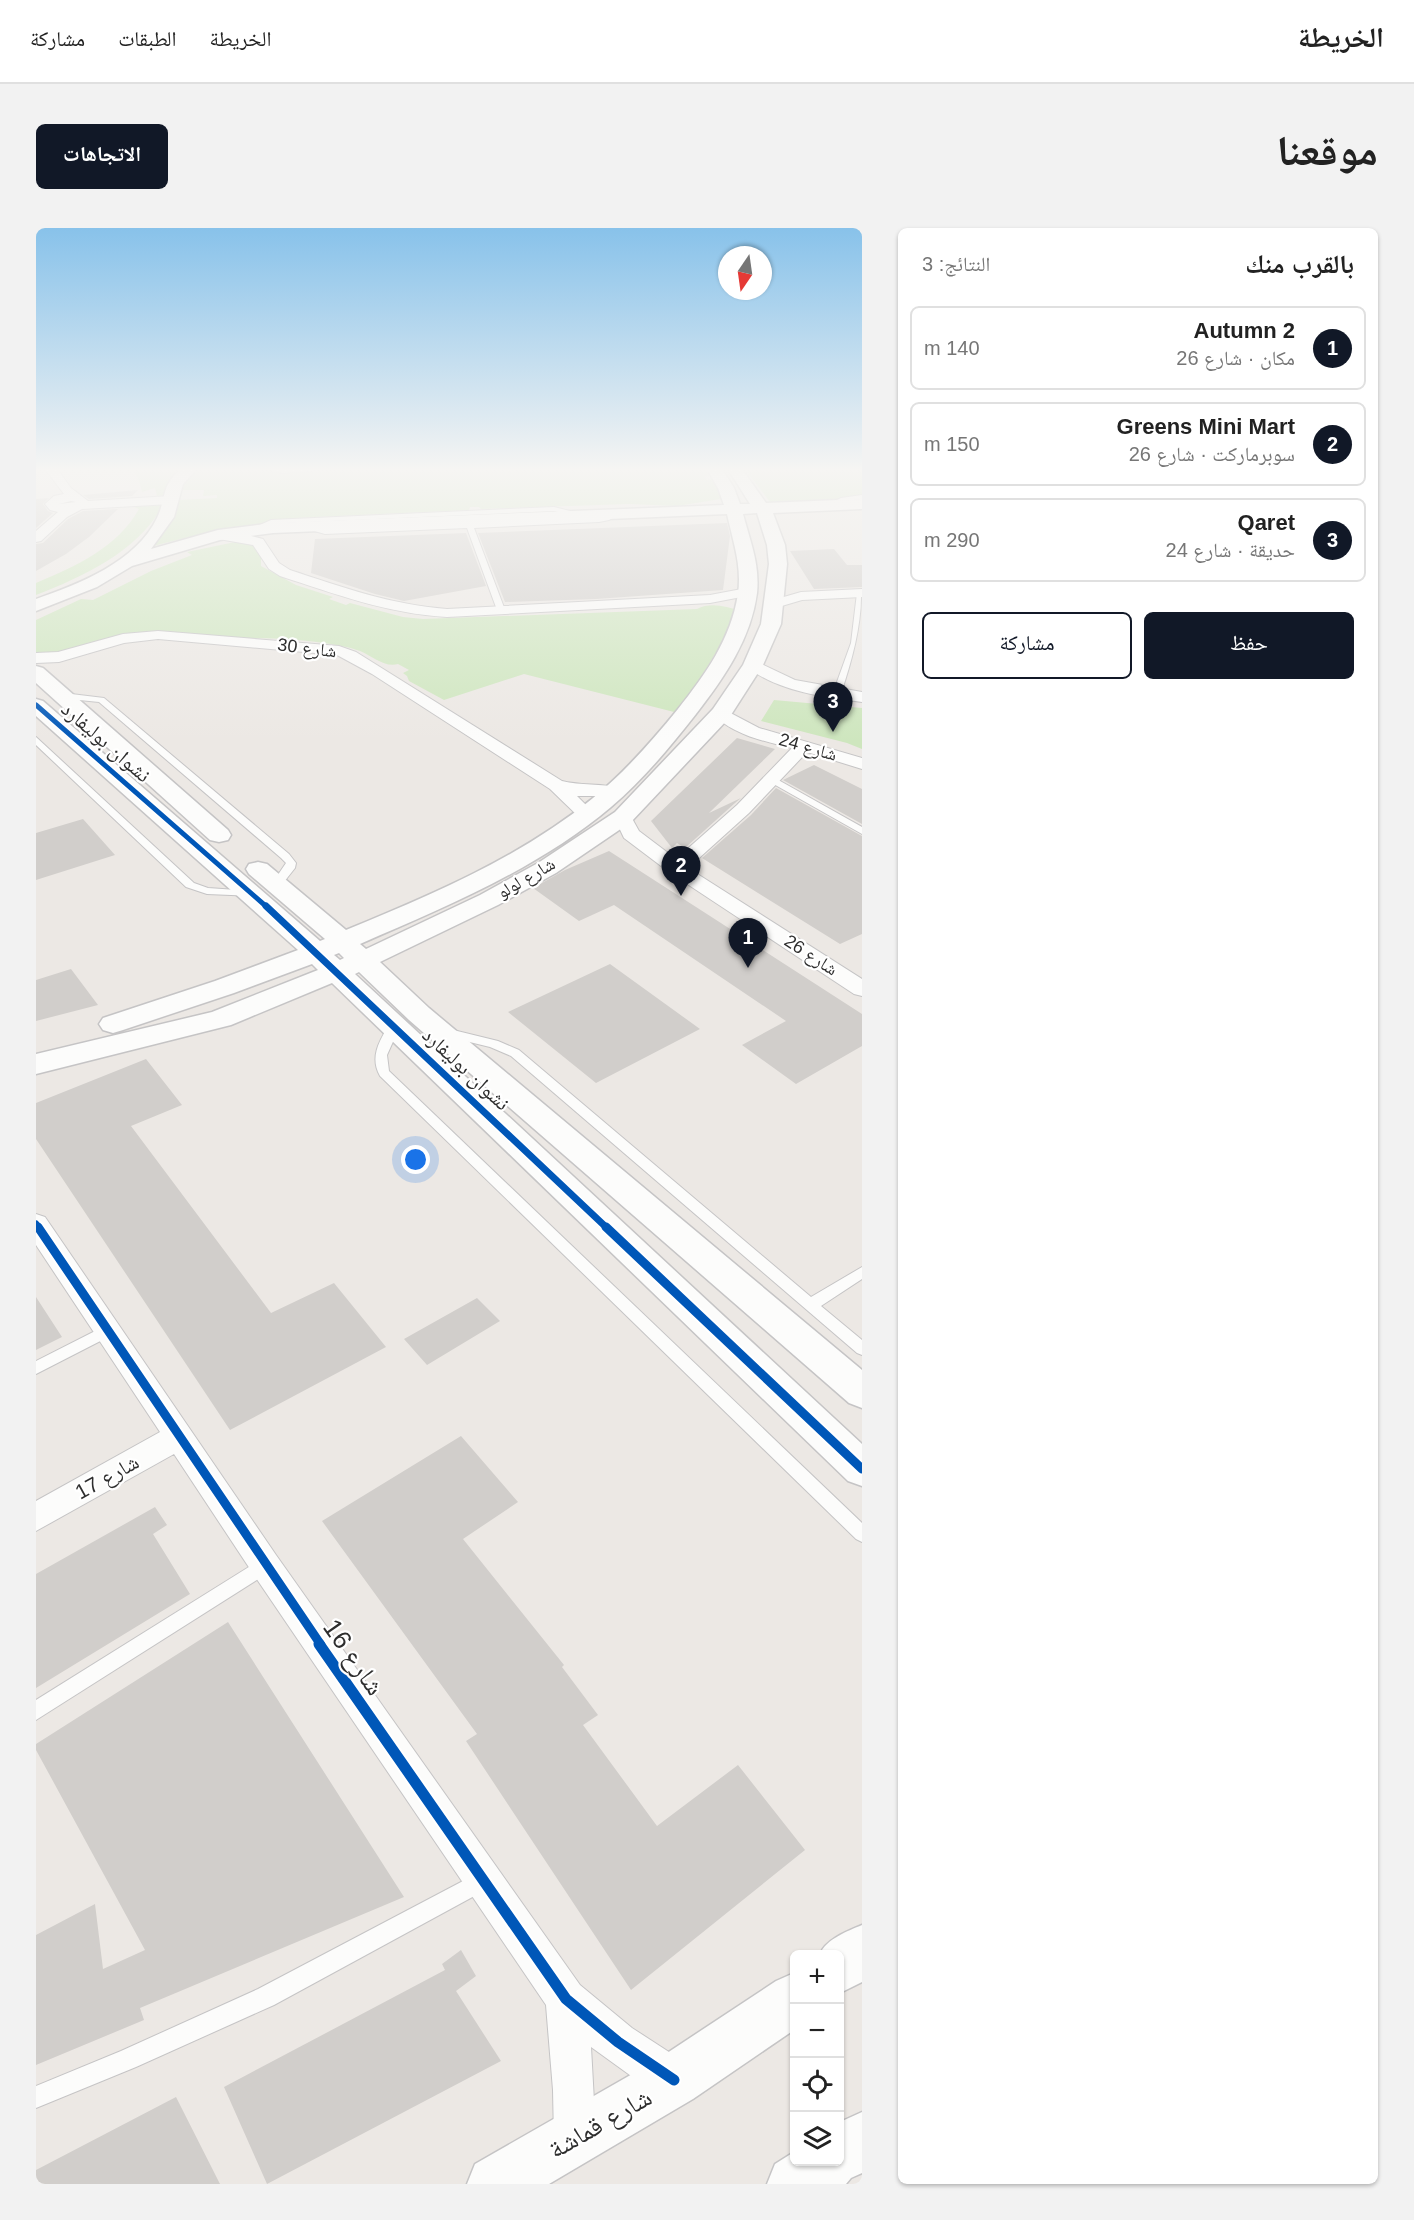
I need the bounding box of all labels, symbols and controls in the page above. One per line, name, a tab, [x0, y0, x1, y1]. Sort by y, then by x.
text: الخريطة	[1298, 22, 1384, 53]
text: مشاركة	[30, 27, 85, 50]
text: الطبقات	[118, 27, 177, 50]
text: الخريطة	[210, 27, 271, 50]
button: الاتجاهات	[36, 124, 168, 189]
text: موقعنا	[1277, 127, 1378, 174]
north arrow	[718, 246, 772, 300]
text: بالقرب منك	[1245, 249, 1354, 279]
text: النتائج: 3	[922, 253, 990, 275]
text: Autumn 2	[1194, 318, 1295, 343]
text: 140 m	[924, 337, 980, 359]
text: 1	[1327, 337, 1338, 359]
text: مكان · شارع 26	[1176, 347, 1295, 369]
text: Greens Mini Mart	[1117, 414, 1295, 439]
text: 150 m	[924, 433, 980, 455]
text: 2	[1327, 433, 1338, 455]
text: سوبرماركت · شارع 26	[1129, 443, 1295, 465]
text: Qaret	[1238, 510, 1295, 535]
text: 290 m	[924, 529, 980, 551]
text: 3	[1327, 529, 1338, 551]
text: حديقة · شارع 24	[1166, 539, 1295, 561]
button: مشاركة	[922, 612, 1132, 679]
button: حفظ	[1144, 612, 1354, 679]
street label: شارع 30	[276, 634, 338, 663]
pin: 3	[814, 682, 852, 732]
street label: نشوان بوليفارد	[56, 697, 156, 787]
street label: شارع 24	[776, 729, 839, 766]
pin: 2	[662, 846, 700, 896]
street label: شارع لولو	[493, 853, 559, 903]
pin: 1	[728, 918, 768, 968]
street label: شارع 26	[780, 930, 841, 980]
street label: نشوان بوليفارد	[417, 1023, 515, 1115]
your location	[401, 1145, 430, 1174]
street label: شارع 17	[71, 1450, 144, 1505]
street label: شارع 16	[316, 1613, 391, 1701]
map controls	[790, 1950, 844, 2166]
button: +	[790, 1950, 844, 2004]
button: −	[790, 2004, 844, 2058]
button: locate	[790, 2058, 844, 2112]
street label: شارع قماشة	[543, 2082, 657, 2165]
button: layers	[790, 2112, 844, 2166]

